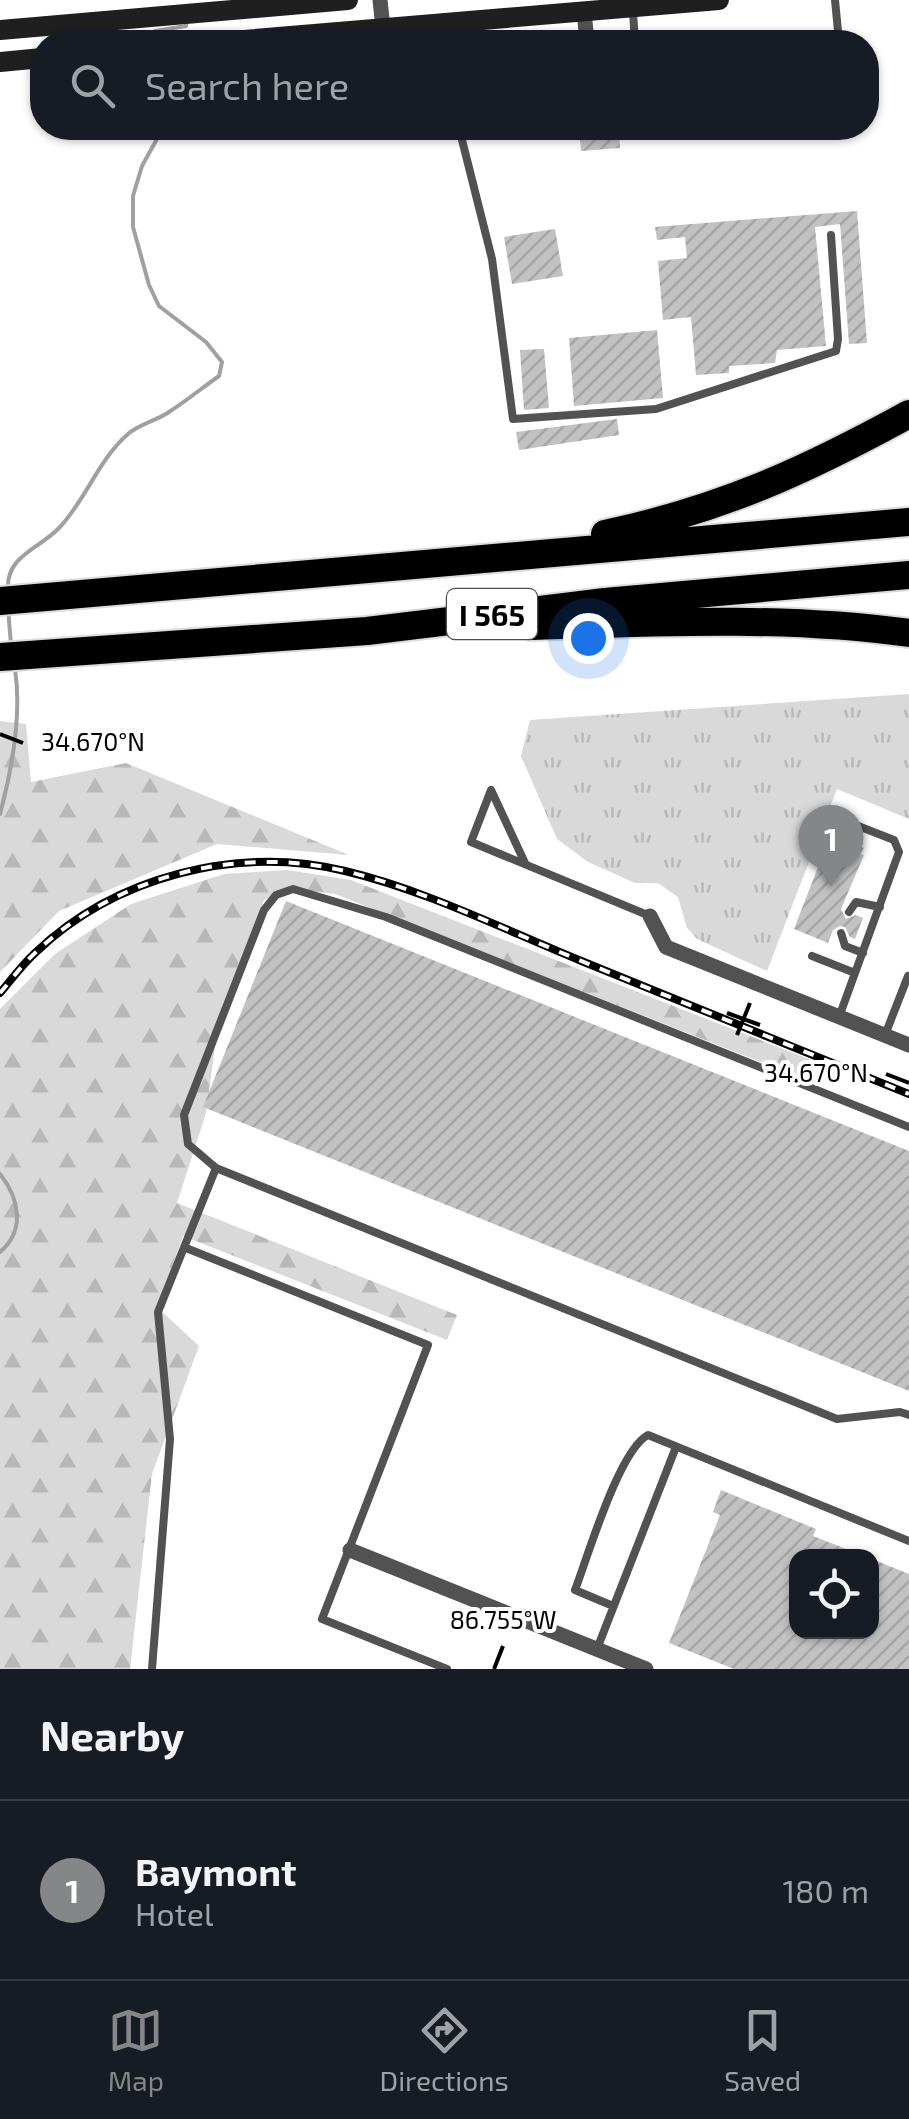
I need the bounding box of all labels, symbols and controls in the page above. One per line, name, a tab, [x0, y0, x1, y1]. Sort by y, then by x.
search box	[30, 30, 879, 140]
icon: search	[65, 58, 120, 113]
text: Search here	[145, 62, 349, 108]
road number: I 565	[447, 589, 537, 639]
your location	[563, 613, 614, 664]
text: 34.670°N	[41, 726, 145, 756]
pin: 1	[798, 804, 864, 887]
text: 34.670°N	[764, 1057, 868, 1087]
map controls	[789, 1549, 879, 1639]
button: locate	[789, 1549, 879, 1639]
text: 86.755°W	[450, 1604, 556, 1634]
text: Nearby	[40, 1709, 184, 1759]
text: Baymont	[135, 1848, 297, 1894]
text: 1	[66, 1871, 79, 1909]
text: 180 m	[782, 1871, 869, 1909]
text: Hotel	[135, 1894, 213, 1932]
tab: Map	[108, 2003, 164, 2097]
tab: Directions	[380, 2003, 509, 2097]
tab: Saved	[724, 2003, 801, 2097]

